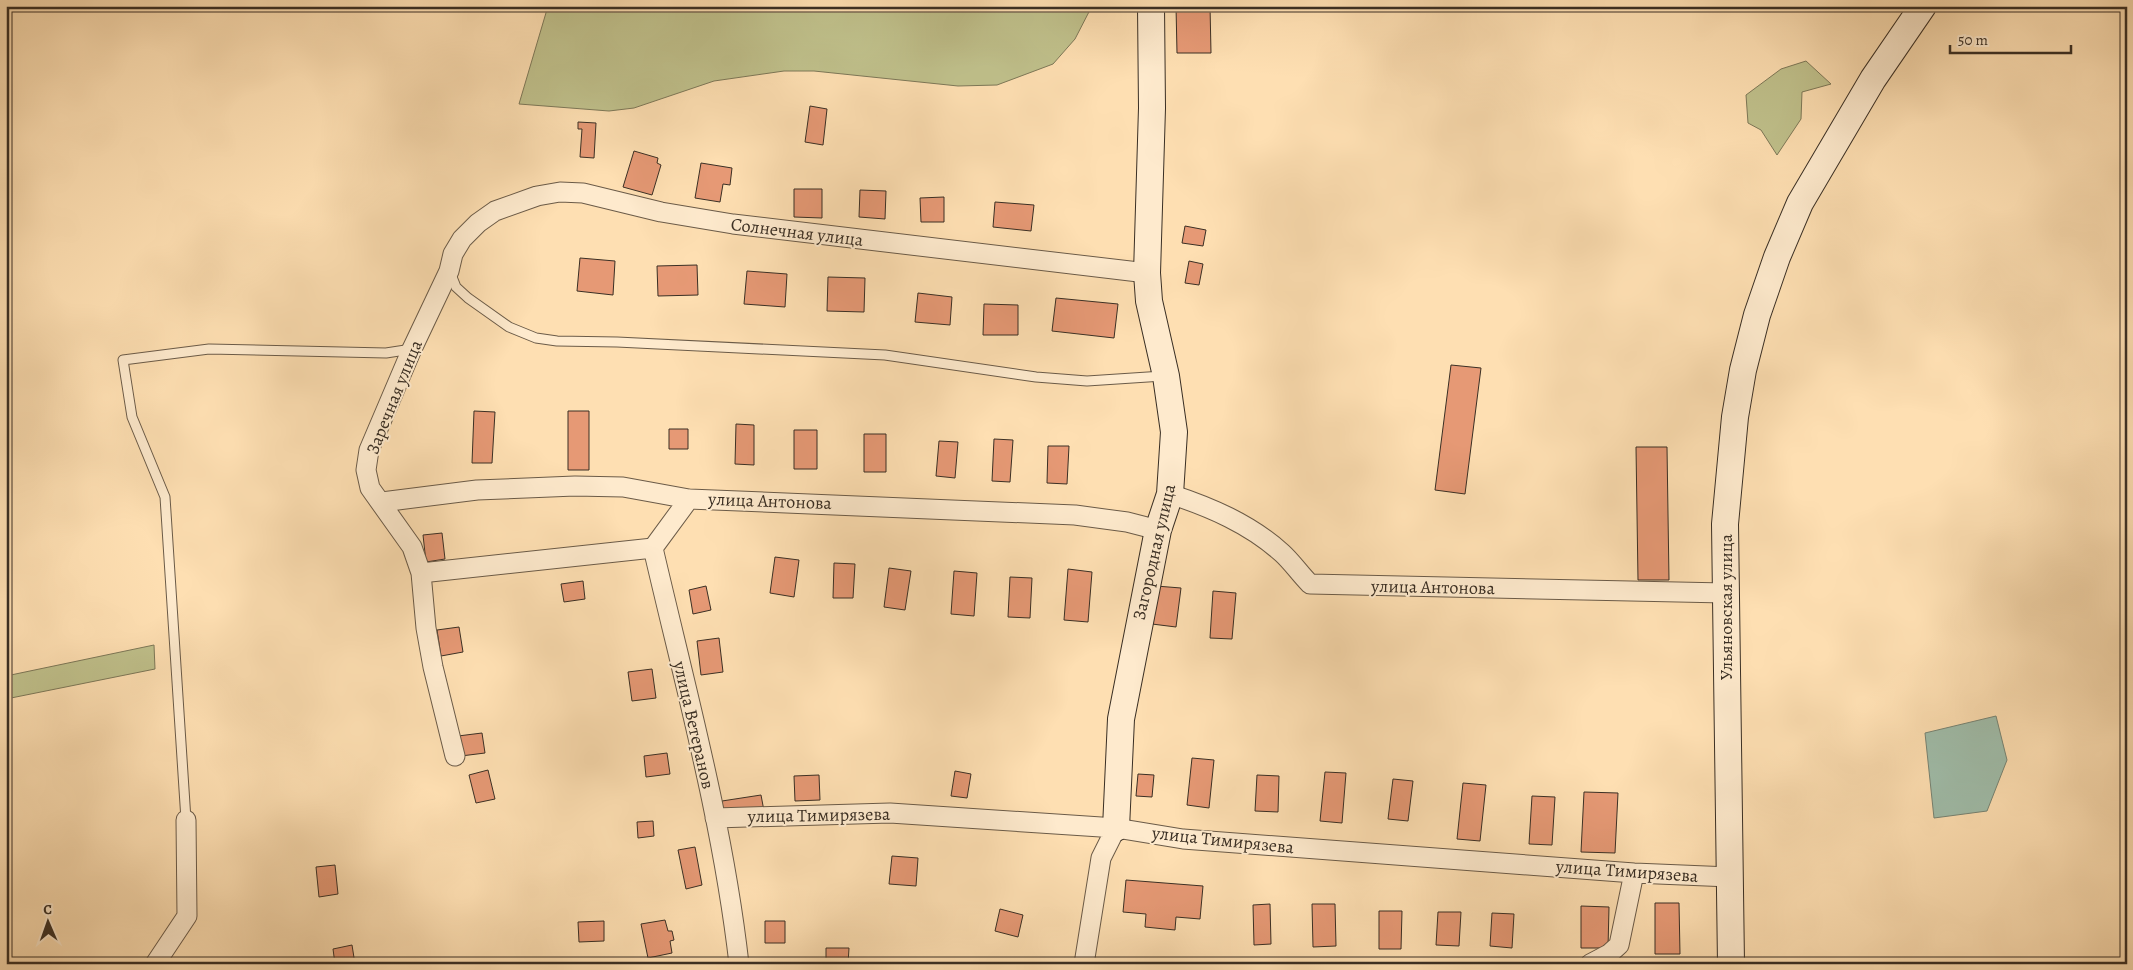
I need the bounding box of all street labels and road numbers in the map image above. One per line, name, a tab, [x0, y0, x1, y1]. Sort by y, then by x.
street label: Солнечная улица	[729, 212, 865, 252]
street label: Заречная улица	[360, 336, 428, 458]
street label: Загородная улица	[1127, 481, 1181, 622]
street label: улица Антонова	[707, 487, 833, 515]
street label: Ульяновская улица	[1714, 533, 1738, 680]
street label: улица Антонова	[1370, 574, 1496, 600]
street label: улица Ветеранов	[667, 658, 720, 791]
street label: улица Тимирязева	[747, 802, 891, 828]
street label: улица Тимирязева	[1150, 821, 1296, 859]
street label: улица Тимирязева	[1554, 854, 1700, 888]

